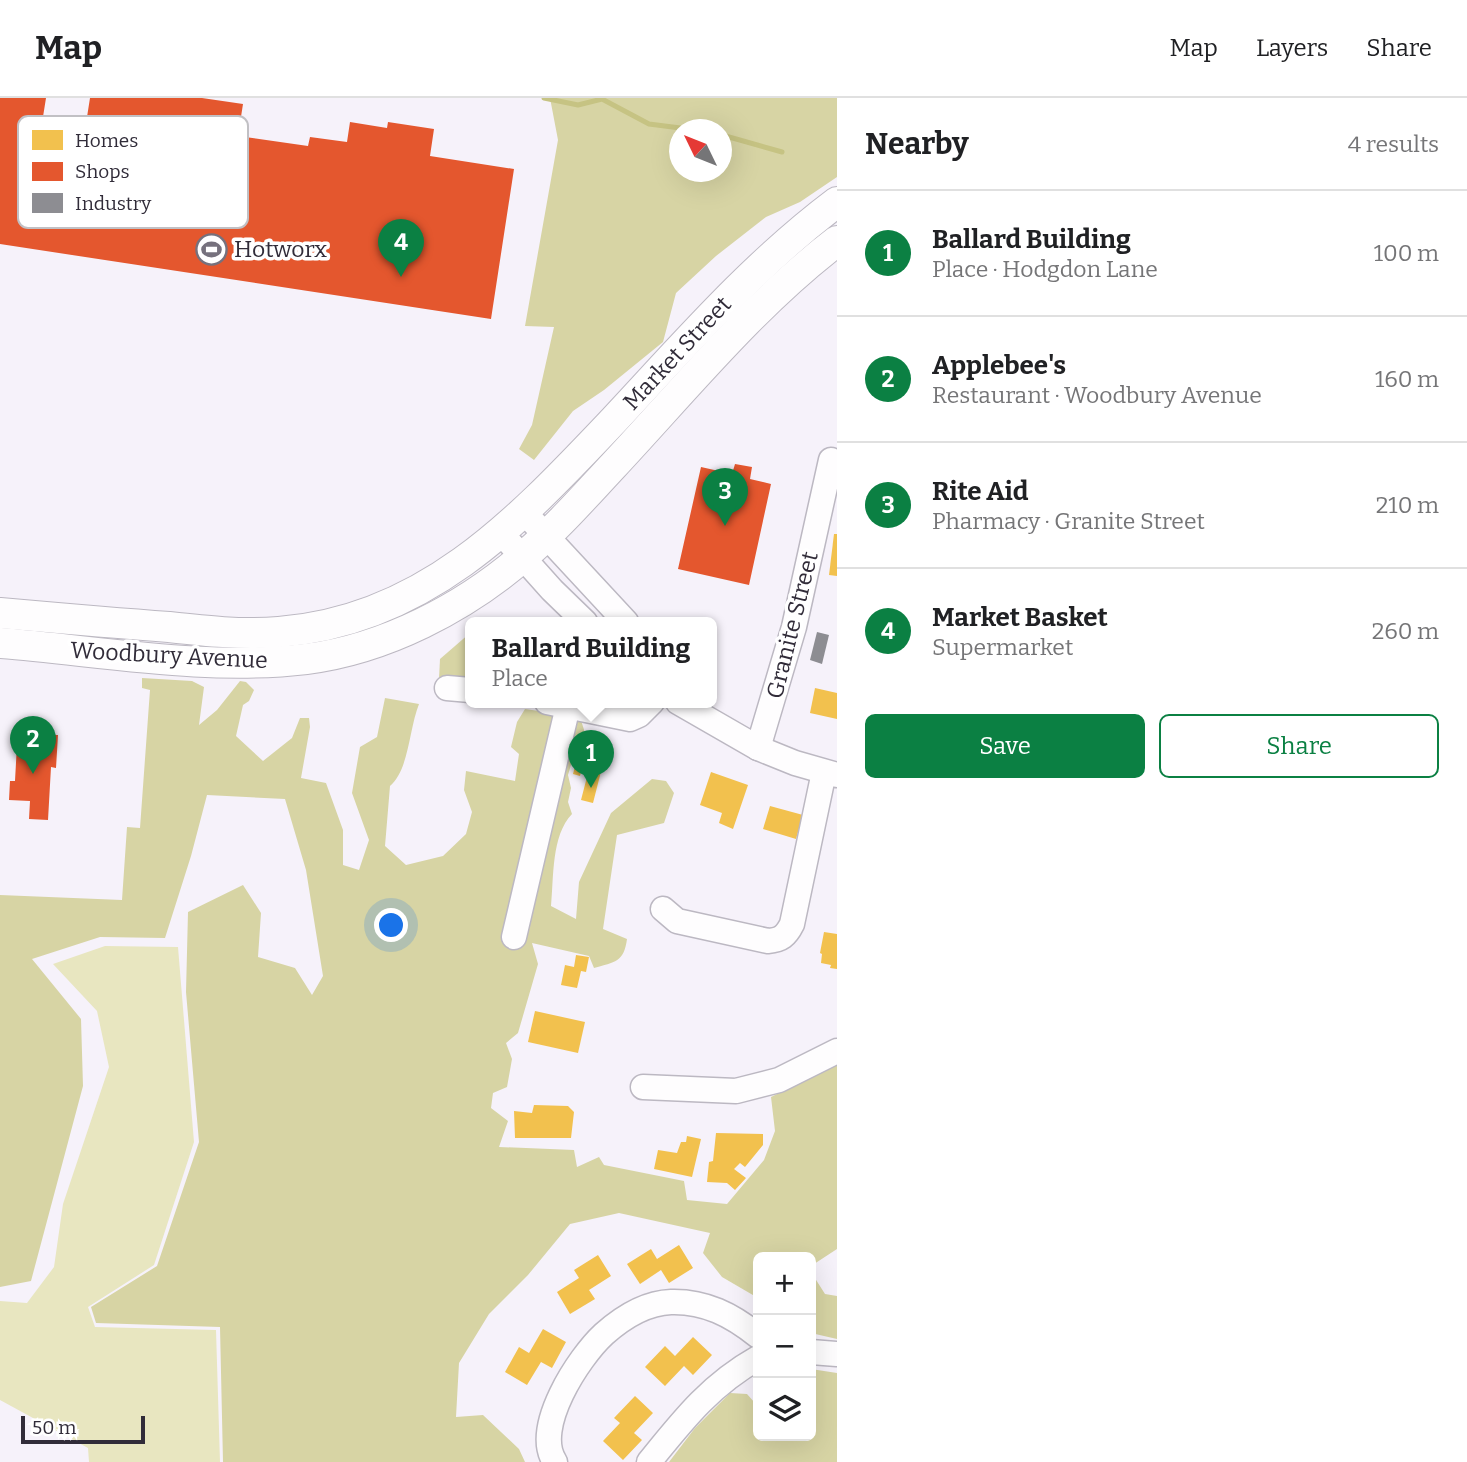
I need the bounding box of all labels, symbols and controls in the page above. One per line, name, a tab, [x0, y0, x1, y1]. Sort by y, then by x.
text: Map	[35, 28, 102, 68]
text: Map	[1170, 34, 1218, 62]
text: Layers	[1256, 34, 1328, 62]
text: Share	[1366, 34, 1432, 62]
legend	[18, 116, 248, 228]
north arrow	[669, 119, 732, 182]
text: Nearby	[865, 126, 969, 162]
text: Homes	[75, 129, 138, 152]
text: 4 results	[1348, 130, 1439, 158]
text: Shops	[75, 160, 130, 183]
text: Industry	[75, 192, 152, 215]
pin: 4	[378, 219, 424, 277]
text: Ballard Building	[932, 224, 1131, 255]
sports icon: Hotworx	[194, 232, 228, 266]
place label: Hotworx	[234, 235, 327, 263]
text: 1	[883, 239, 893, 267]
text: 100 m	[1374, 239, 1439, 267]
text: Place · Hodgdon Lane	[932, 255, 1158, 283]
street label: Market Street	[617, 290, 737, 416]
text: Applebee's	[932, 350, 1066, 381]
text: 2	[882, 365, 894, 393]
text: 160 m	[1375, 365, 1439, 393]
text: Restaurant · Woodbury Avenue	[932, 381, 1262, 409]
pin: 3	[702, 468, 748, 526]
text: Rite Aid	[932, 476, 1028, 507]
text: 3	[881, 491, 895, 519]
text: 210 m	[1376, 491, 1439, 519]
text: Pharmacy · Granite Street	[932, 507, 1205, 535]
street label: Granite Street	[760, 549, 824, 701]
text: Market Basket	[932, 602, 1108, 633]
popup	[465, 617, 717, 708]
text: 4	[881, 617, 895, 645]
text: 260 m	[1372, 617, 1439, 645]
text: Ballard Building	[492, 633, 690, 664]
text: Supermarket	[932, 633, 1073, 661]
street label: Woodbury Avenue	[70, 636, 268, 674]
text: Place	[492, 664, 548, 692]
button: Save	[865, 714, 1145, 778]
button: Share	[1159, 714, 1439, 778]
pin: 2	[10, 716, 56, 774]
pin: 1	[568, 730, 614, 788]
your location	[374, 908, 408, 942]
map controls	[753, 1252, 816, 1441]
button: +	[753, 1252, 816, 1315]
button: −	[753, 1315, 816, 1378]
button: layers	[753, 1378, 816, 1441]
scale bar	[21, 1413, 145, 1445]
text: 50 m	[32, 1416, 76, 1439]

